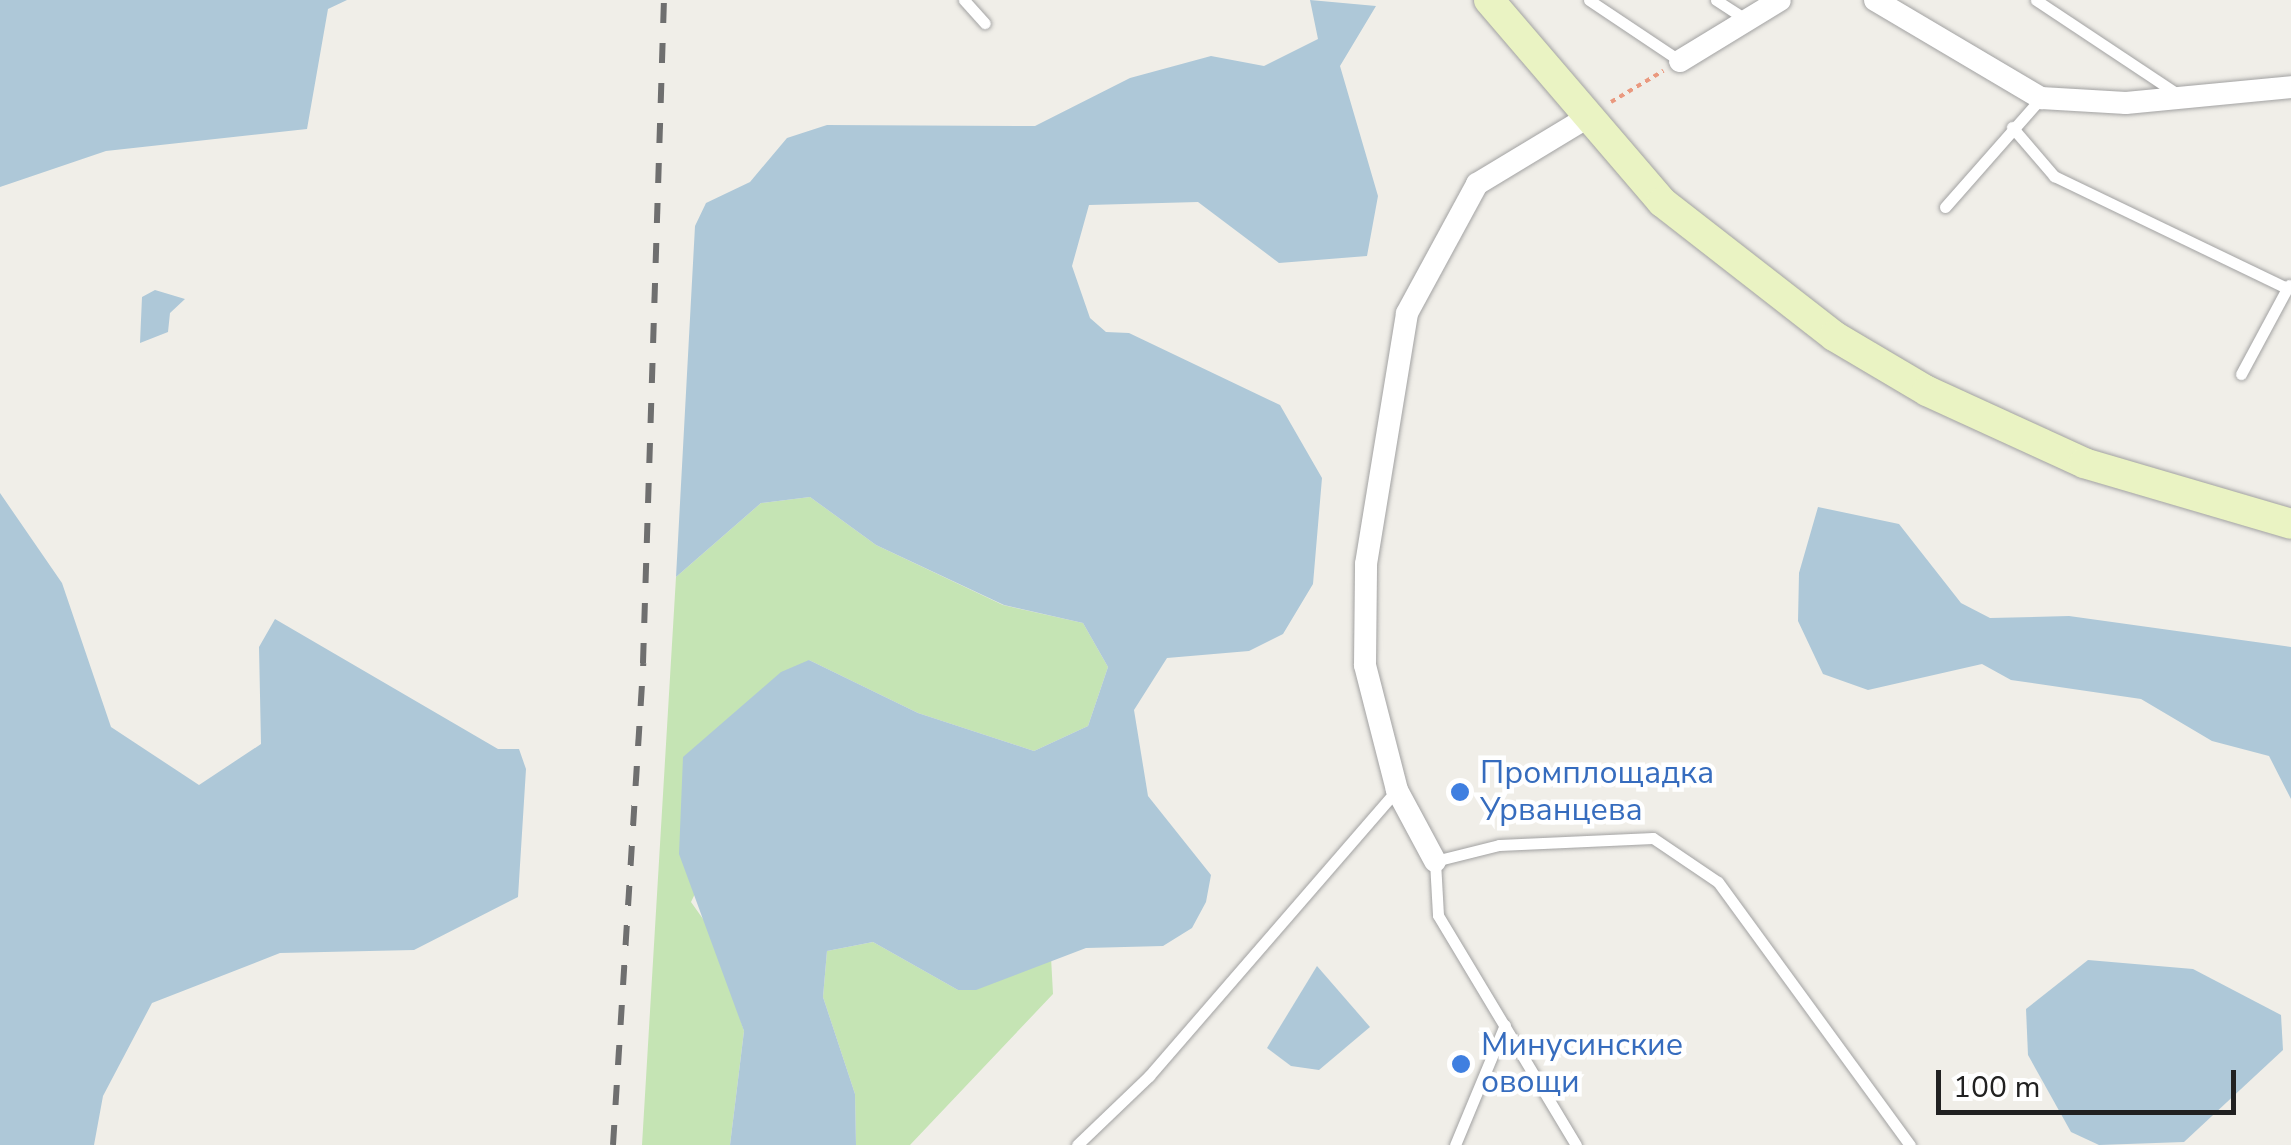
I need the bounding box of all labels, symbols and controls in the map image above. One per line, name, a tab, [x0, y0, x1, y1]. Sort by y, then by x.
place label: Промплощадка Урванцева	[1480, 755, 1714, 830]
marker: Промплощадка Урванцева	[1449, 781, 1471, 803]
place label: Минусинские овощи	[1481, 1027, 1683, 1102]
scale bar	[1941, 1050, 2241, 1112]
marker: Минусинские овощи	[1450, 1053, 1472, 1075]
text: 100 m	[1953, 1067, 2040, 1108]

